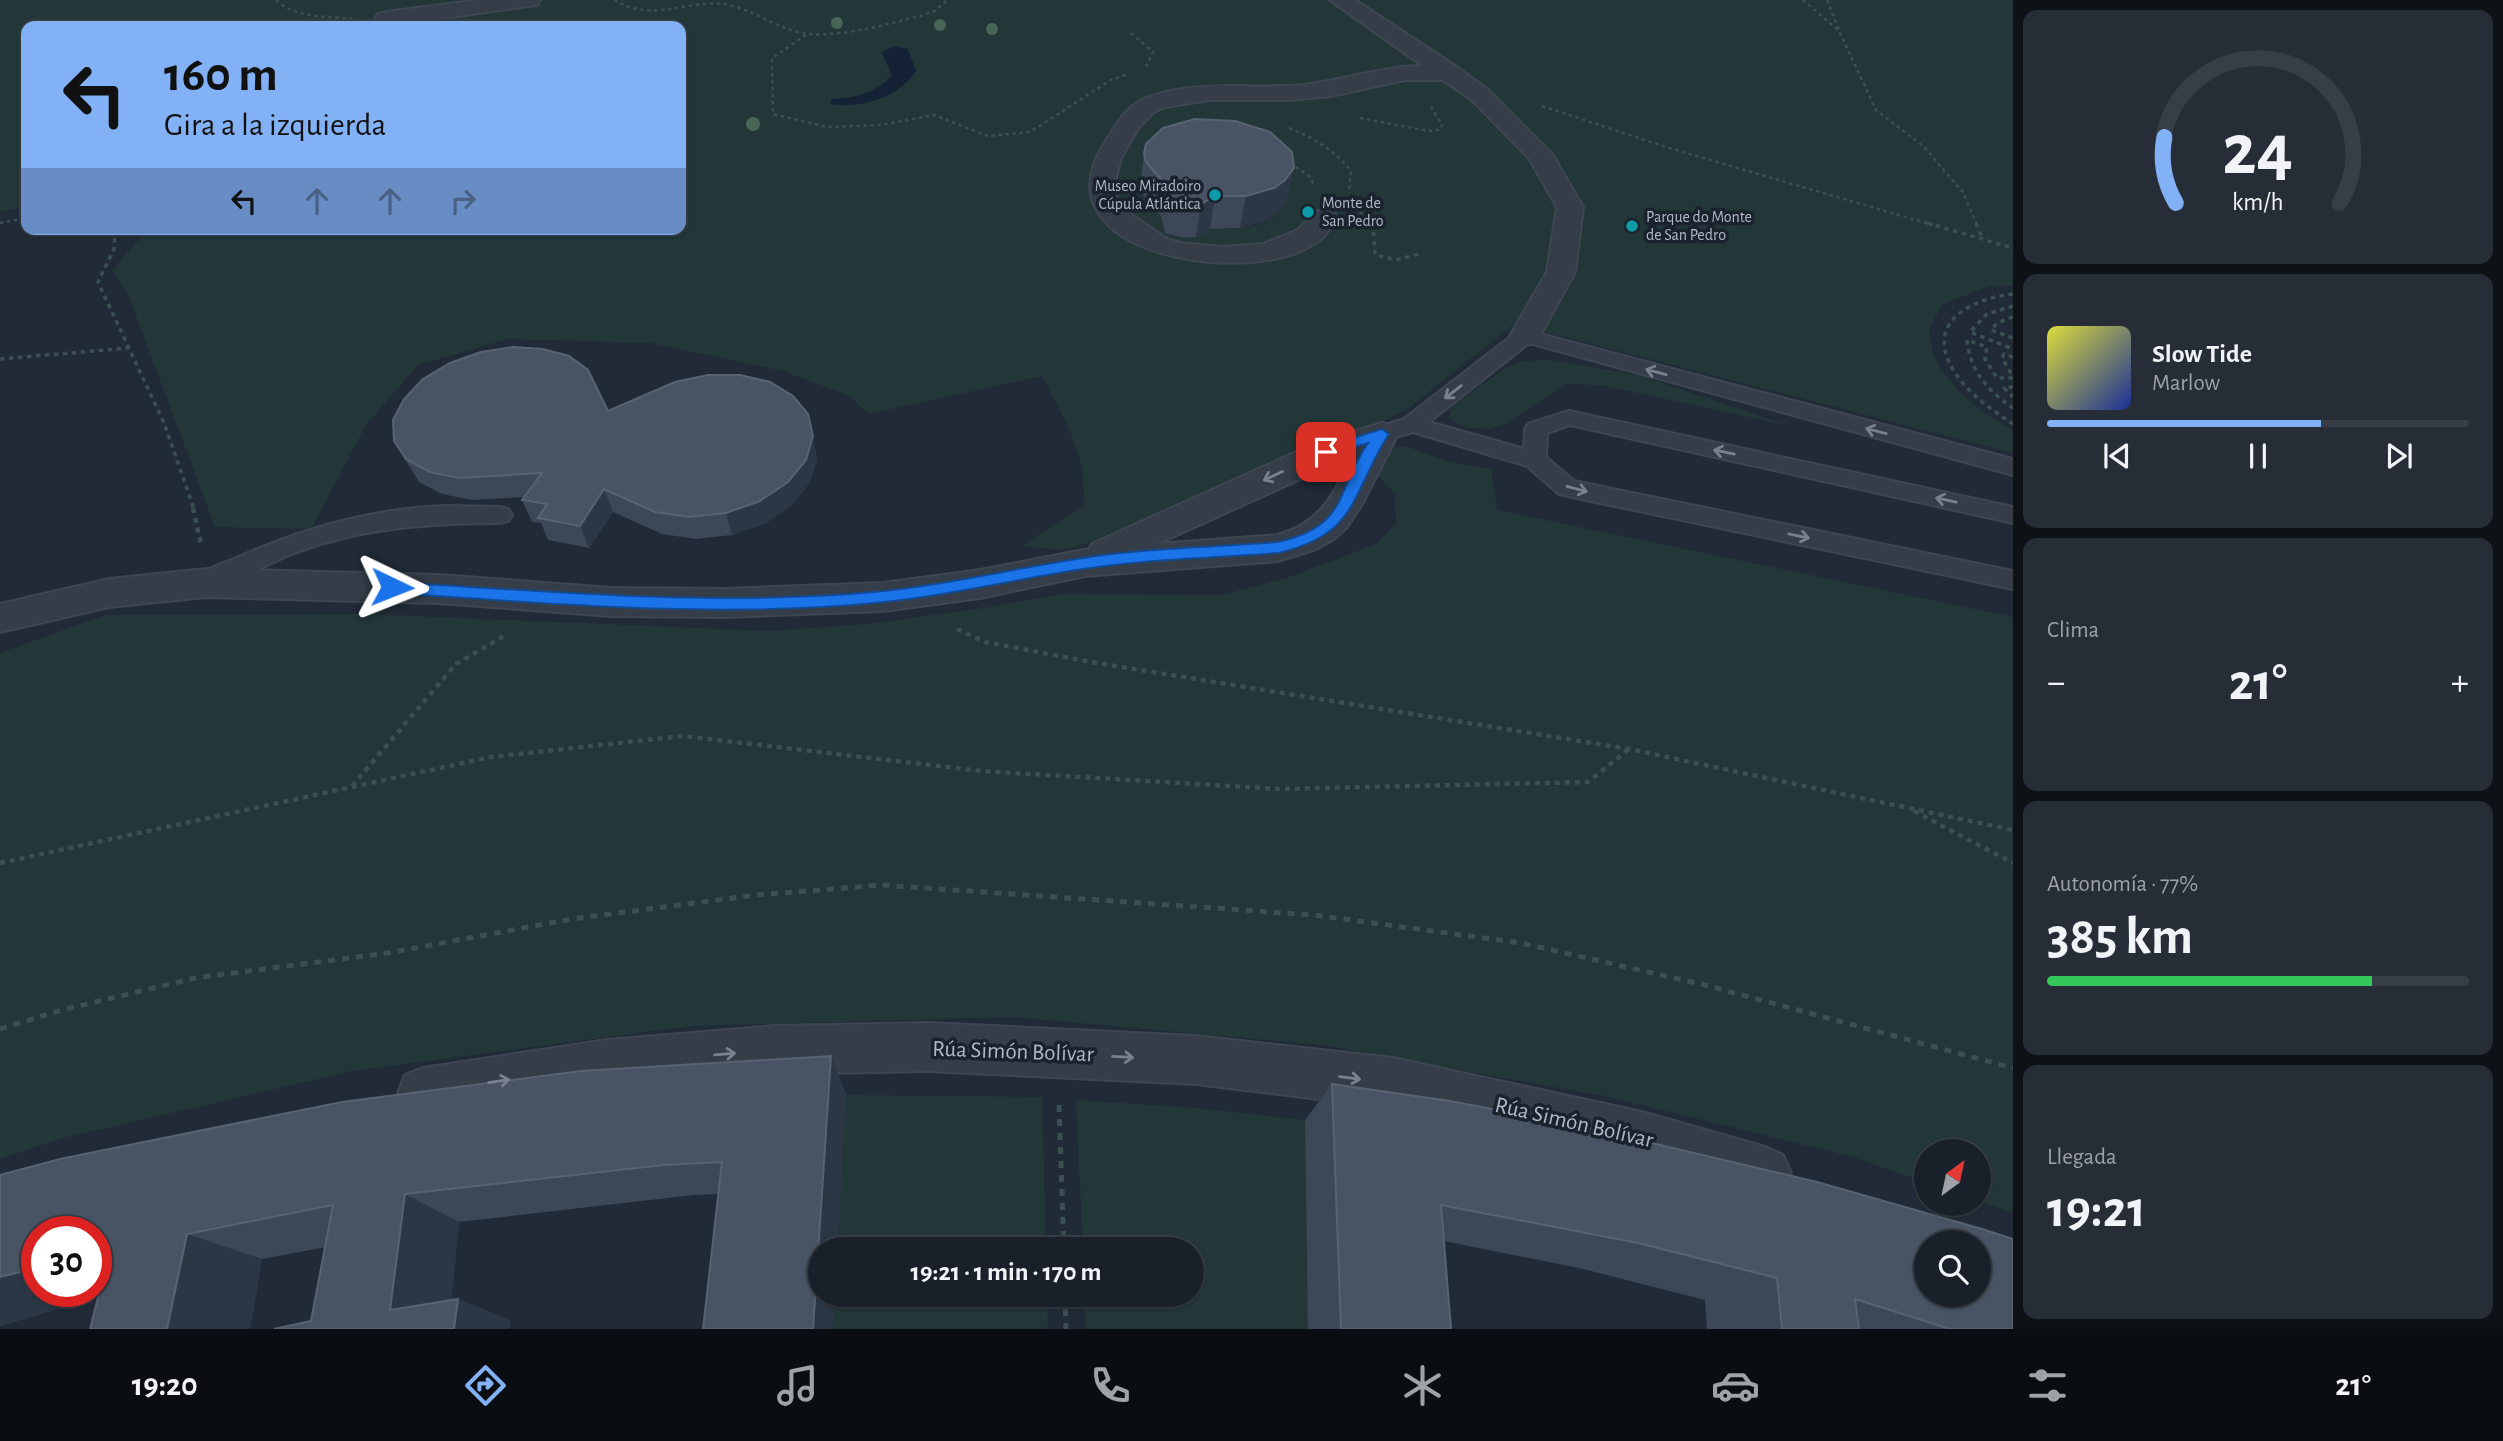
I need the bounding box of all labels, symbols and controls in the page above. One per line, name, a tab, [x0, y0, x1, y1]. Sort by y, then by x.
icon: left	[49, 49, 140, 140]
text: 160 m	[164, 51, 278, 100]
text: Gira a la izquierda	[164, 109, 386, 141]
text: 24	[2223, 115, 2293, 188]
place label: Museo Miradoiro Cúpula Atlántica	[1095, 178, 1201, 212]
icon: left	[225, 182, 263, 220]
icon: ahead	[298, 182, 336, 220]
icon: ahead	[371, 182, 409, 220]
icon: right	[444, 182, 482, 220]
marker: Museo Miradoiro Cúpula Atlántica	[1207, 187, 1223, 203]
text: km/h	[2232, 190, 2284, 215]
place label: Monte de San Pedro	[1322, 195, 1384, 229]
marker: Monte de San Pedro	[1300, 204, 1316, 220]
place label: Parque do Monte de San Pedro	[1646, 209, 1752, 243]
marker: Parque do Monte de San Pedro	[1624, 218, 1640, 234]
text: Slow Tide	[2152, 341, 2252, 367]
one-way arrow	[1645, 365, 1668, 378]
text: Marlow	[2152, 372, 2220, 395]
one-way arrow	[1444, 385, 1462, 400]
pin	[1296, 422, 1356, 482]
one-way arrow	[1865, 424, 1888, 437]
icon: arrive	[1307, 433, 1345, 471]
icon: previous	[2098, 437, 2136, 475]
icon: pause	[2239, 437, 2277, 475]
icon: next	[2380, 437, 2418, 475]
one-way arrow	[1713, 444, 1736, 458]
one-way arrow	[1263, 470, 1284, 483]
one-way arrow	[1565, 483, 1588, 496]
one-way arrow	[1935, 493, 1958, 507]
one-way arrow	[1787, 529, 1810, 543]
position arrow	[355, 550, 429, 624]
text: Clima	[2047, 619, 2099, 642]
text: 21°	[2229, 657, 2287, 709]
text: −	[2047, 664, 2065, 702]
text: +	[2451, 664, 2469, 702]
text: Autonomía · 77%	[2047, 873, 2198, 896]
text: 385 km	[2047, 911, 2193, 963]
street label: Rúa Simón Bolívar	[932, 1038, 1095, 1066]
one-way arrow	[713, 1047, 736, 1060]
one-way arrow	[1112, 1050, 1135, 1063]
one-way arrow	[1338, 1071, 1361, 1084]
one-way arrow	[487, 1074, 510, 1087]
street label: Rúa Simón Bolívar	[1493, 1094, 1656, 1153]
north arrow	[1914, 1139, 1992, 1216]
map controls	[1914, 1139, 1991, 1307]
text: Llegada	[2047, 1146, 2117, 1169]
text: 19:21	[2047, 1184, 2146, 1236]
speed limit sign: 30	[21, 1216, 112, 1307]
button: search	[1914, 1230, 1991, 1307]
text: 19:21 · 1 min · 170 m	[911, 1259, 1101, 1285]
icon: directions	[461, 1361, 510, 1410]
icon: music	[773, 1361, 822, 1410]
icon: phone	[1086, 1361, 1135, 1410]
icon: climate	[1398, 1361, 1447, 1410]
icon: car	[1711, 1361, 1760, 1410]
icon: filters	[2023, 1361, 2072, 1410]
text: 19:20	[132, 1369, 198, 1401]
text: 21°	[2335, 1369, 2371, 1401]

